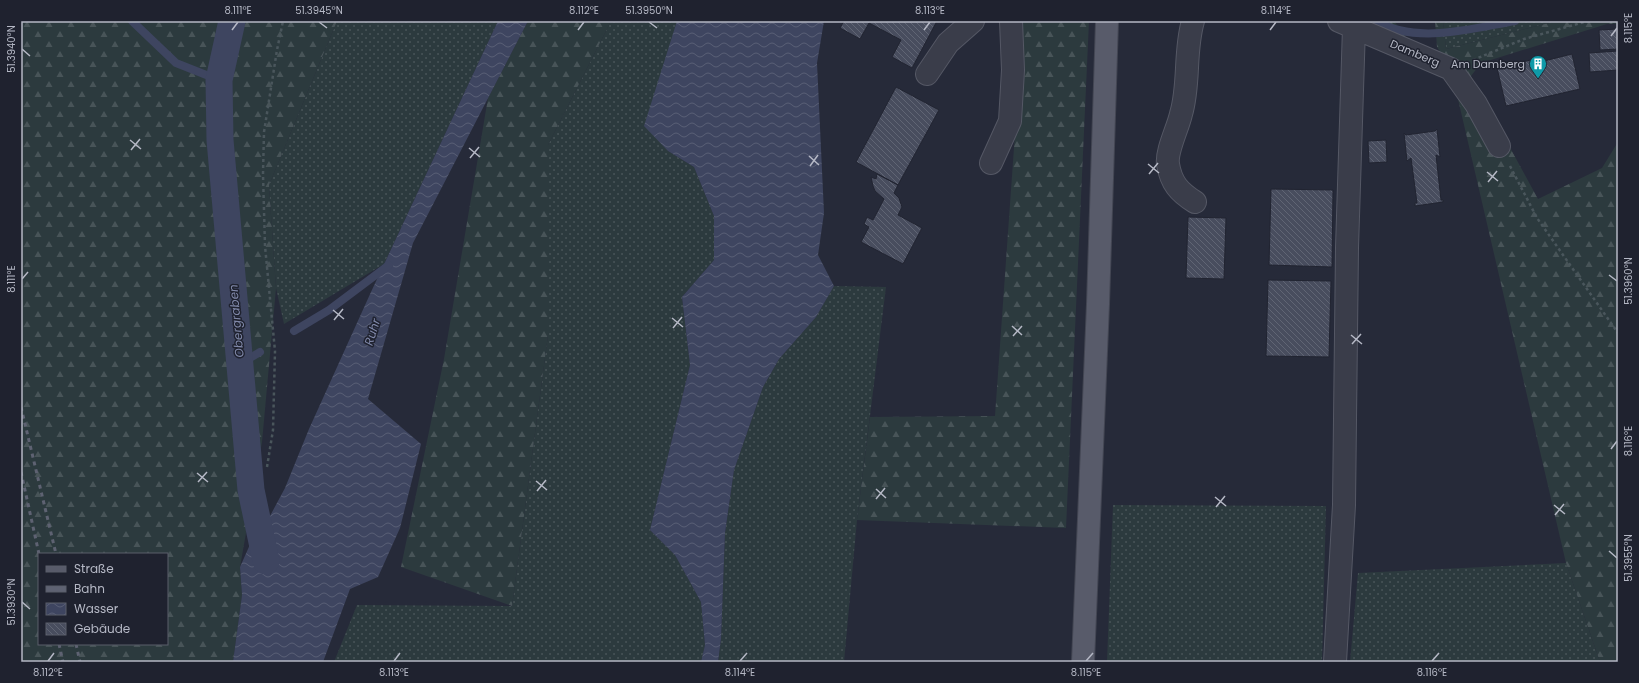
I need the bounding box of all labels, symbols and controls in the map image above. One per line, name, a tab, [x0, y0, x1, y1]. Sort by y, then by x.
text: 8.111°E	[224, 3, 252, 18]
text: 51.3945°N	[295, 3, 343, 18]
text: 8.112°E	[569, 3, 599, 18]
text: 51.3950°N	[625, 3, 673, 18]
text: 8.113°E	[915, 3, 945, 18]
text: 8.114°E	[1261, 3, 1291, 18]
text: 8.115°E	[1621, 13, 1636, 43]
text: 51.3940°N	[4, 25, 19, 73]
street label: Damberg	[1388, 35, 1442, 71]
building icon: Am Damberg	[1528, 54, 1548, 79]
place label: Am Damberg	[1451, 56, 1525, 72]
text: 51.3960°N	[1621, 257, 1636, 305]
text: 8.111°E	[4, 265, 19, 293]
water label: Obergraben	[224, 284, 248, 358]
water label: Ruhr	[360, 316, 384, 347]
text: 8.116°E	[1621, 426, 1636, 456]
text: 51.3955°N	[1621, 534, 1636, 582]
legend	[38, 553, 168, 645]
text: Straße	[74, 560, 114, 577]
text: 51.3930°N	[4, 578, 19, 626]
text: Bahn	[74, 580, 105, 597]
text: Wasser	[74, 600, 119, 617]
text: Gebäude	[74, 620, 130, 637]
text: 8.112°E	[33, 665, 63, 680]
text: 8.113°E	[379, 665, 409, 680]
text: 8.114°E	[725, 665, 755, 680]
text: 8.115°E	[1071, 665, 1101, 680]
text: 8.116°E	[1417, 665, 1447, 680]

